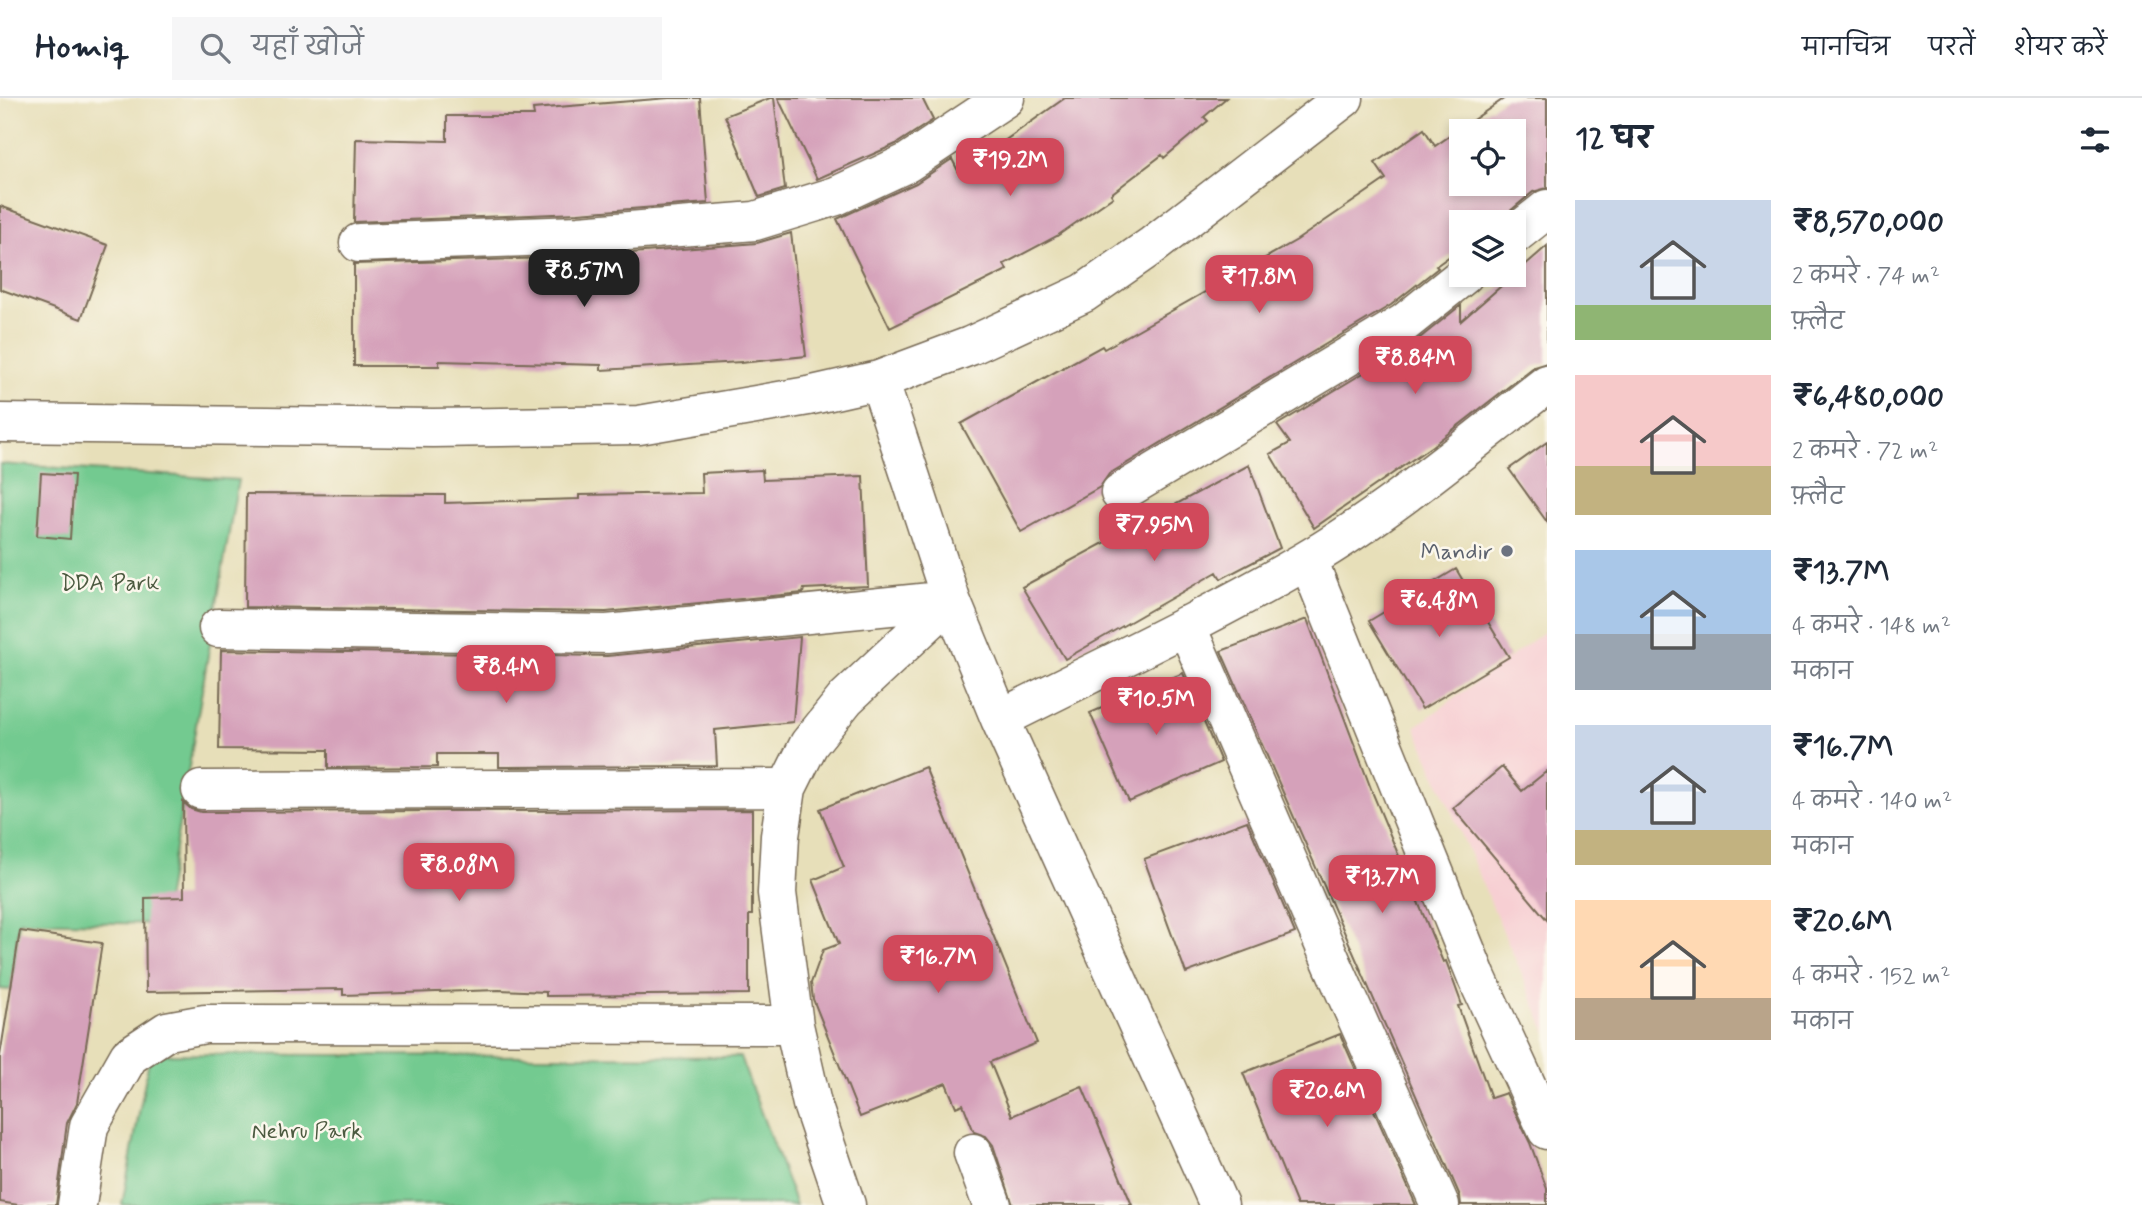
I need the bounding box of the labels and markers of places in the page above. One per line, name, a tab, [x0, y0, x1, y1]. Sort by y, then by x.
pin: ₹19.2M	[953, 139, 1067, 198]
pin: ₹8.57M	[527, 250, 641, 309]
pin: ₹17.8M	[1202, 256, 1316, 315]
pin: ₹8.84M	[1358, 336, 1472, 396]
pin: ₹7.95M	[1097, 504, 1211, 563]
place label: Mandir	[1421, 538, 1493, 568]
marker: Mandir	[1499, 543, 1515, 559]
pin: ₹6.48M	[1382, 580, 1496, 639]
pin: ₹8.4M	[457, 646, 555, 705]
pin: ₹10.5M	[1099, 678, 1213, 737]
pin: ₹8.08M	[402, 844, 516, 903]
pin: ₹13.7M	[1325, 856, 1439, 915]
pin: ₹16.7M	[881, 936, 995, 995]
pin: ₹20.6M	[1270, 1070, 1384, 1129]

